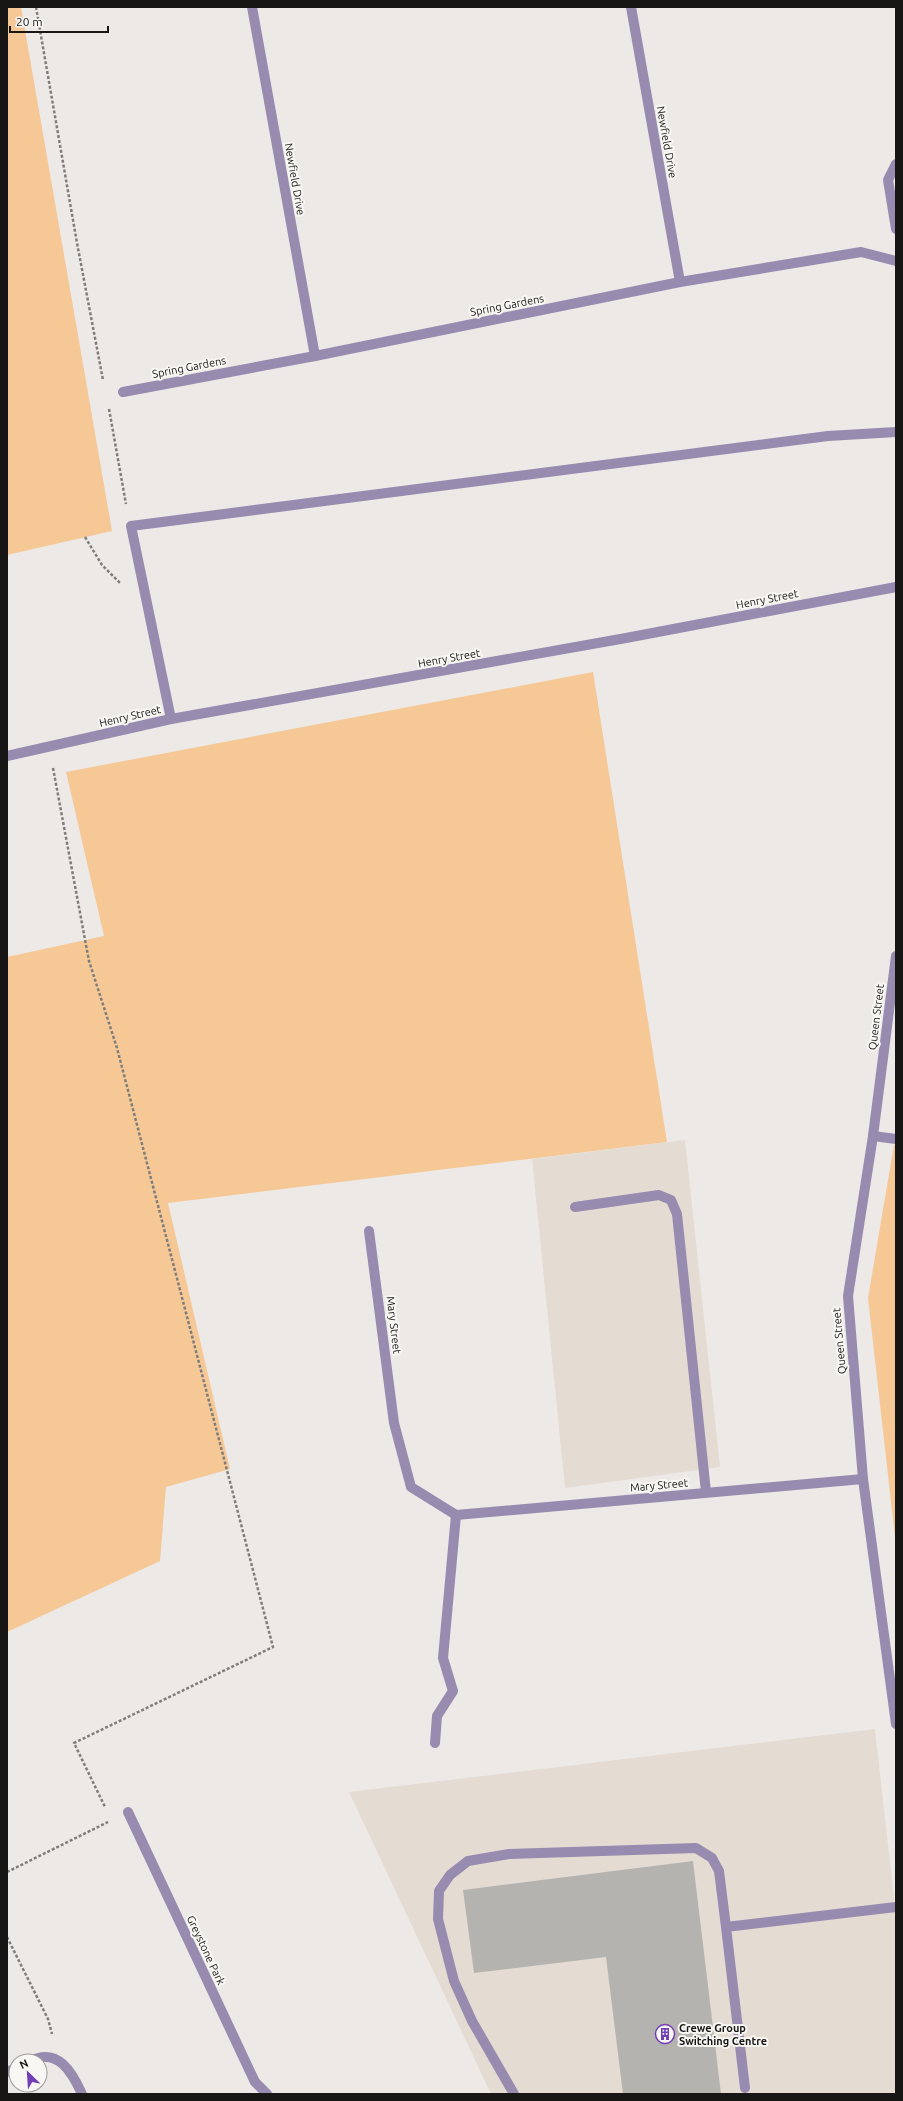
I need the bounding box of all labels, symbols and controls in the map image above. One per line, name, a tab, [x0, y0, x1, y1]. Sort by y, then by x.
scale bar	[10, 8, 108, 34]
text: 20 m	[16, 15, 43, 28]
street label: Newfield Drive	[655, 105, 679, 179]
street label: Newfield Drive	[283, 142, 307, 216]
street label: Spring Gardens	[469, 292, 545, 318]
street label: Spring Gardens	[151, 354, 227, 380]
street label: Henry Street	[735, 587, 800, 611]
street label: Henry Street	[417, 647, 482, 669]
street label: Henry Street	[98, 703, 163, 729]
street label: Queen Street	[866, 983, 886, 1051]
street label: Mary Street	[385, 1295, 404, 1355]
street label: Queen Street	[830, 1307, 848, 1375]
street label: Mary Street	[630, 1476, 689, 1494]
street label: Greystone Park	[185, 1913, 227, 1987]
place label: Crewe Group Switching Centre	[679, 2022, 767, 2047]
building icon: Crewe Group Switching Centre	[654, 2023, 676, 2045]
north arrow	[8, 2053, 48, 2093]
text: N	[18, 2057, 30, 2071]

